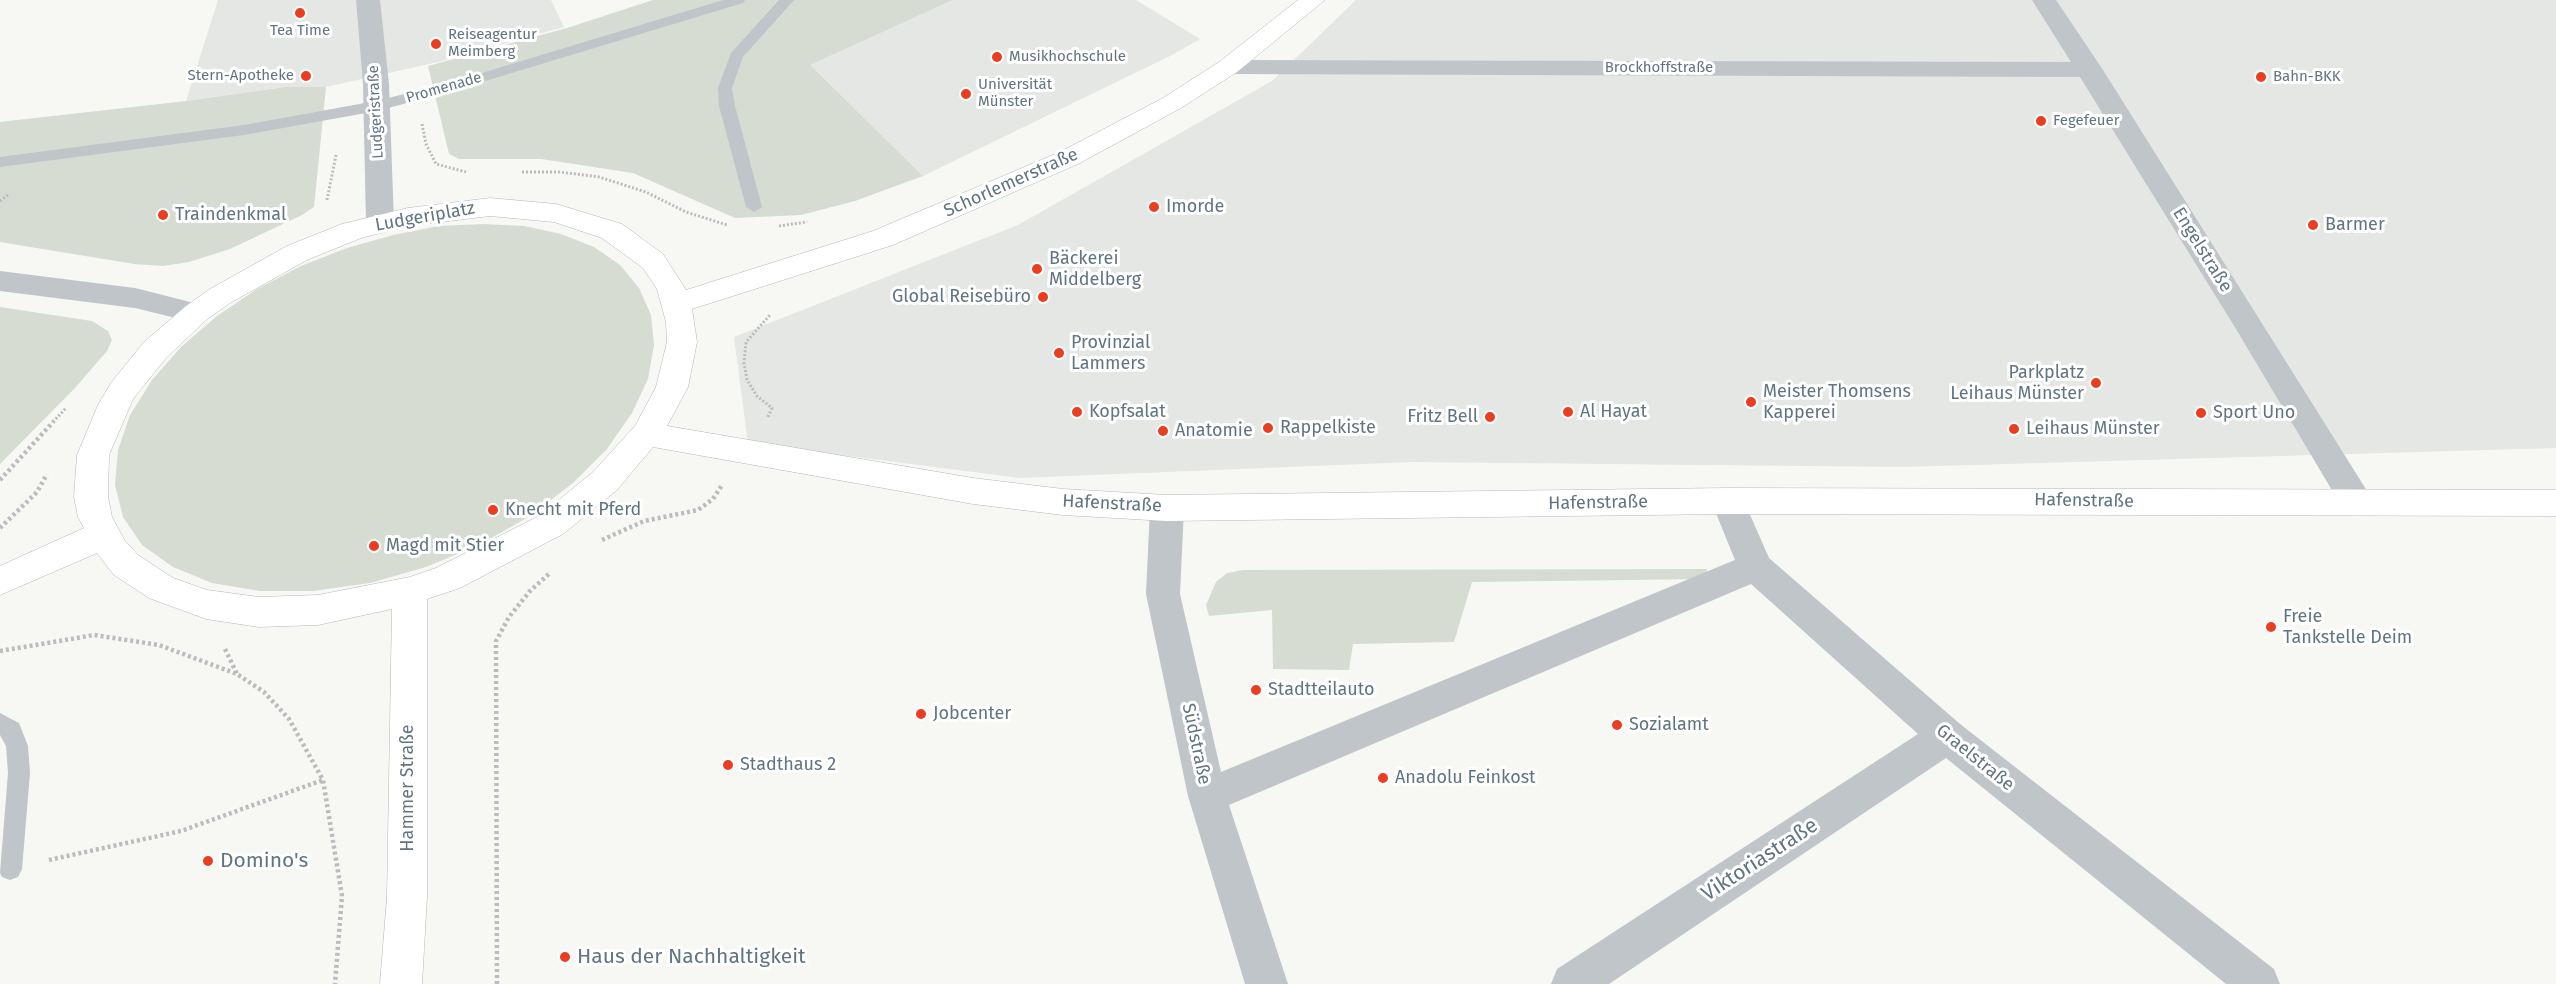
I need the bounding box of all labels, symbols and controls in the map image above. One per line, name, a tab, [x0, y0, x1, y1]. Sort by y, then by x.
marker: Tea Time	[293, 6, 307, 20]
place label: Tea Time	[270, 22, 330, 40]
place label: Reiseagentur Meimberg	[448, 26, 537, 61]
marker: Reiseagentur Meimberg	[429, 37, 443, 51]
place label: Musikhochschule	[1009, 48, 1126, 66]
marker: Musikhochschule	[990, 50, 1004, 64]
street label: Brockhoffstraße	[1605, 59, 1713, 77]
street label: Ludgeristraße	[365, 65, 387, 159]
place label: Stern-Apotheke	[188, 67, 294, 85]
place label: Bahn-BKK	[2273, 68, 2341, 86]
marker: Stern-Apotheke	[299, 69, 313, 83]
street label: Promenade	[404, 69, 484, 107]
marker: Bahn-BKK	[2254, 70, 2268, 84]
place label: Universität Münster	[978, 76, 1052, 111]
marker: Universität Münster	[959, 87, 973, 101]
place label: Fegefeuer	[2053, 112, 2119, 130]
marker: Fegefeuer	[2034, 114, 2048, 128]
street label: Schorlemerstraße	[940, 144, 1082, 222]
place label: Imorde	[1166, 196, 1224, 218]
street label: Ludgeriplatz	[373, 198, 477, 236]
marker: Imorde	[1147, 200, 1161, 214]
place label: Traindenkmal	[175, 204, 286, 226]
street label: Engelstraße	[2167, 204, 2237, 296]
marker: Traindenkmal	[156, 208, 170, 222]
place label: Barmer	[2325, 214, 2385, 236]
marker: Barmer	[2306, 218, 2320, 232]
place label: Bäckerei Middelberg	[1049, 248, 1141, 290]
marker: Bäckerei Middelberg	[1030, 262, 1044, 276]
place label: Global Reisebüro	[892, 286, 1031, 308]
marker: Global Reisebüro	[1036, 290, 1050, 304]
place label: Provinzial Lammers	[1071, 332, 1150, 374]
marker: Provinzial Lammers	[1052, 346, 1066, 360]
place label: Parkplatz Leihaus Münster	[1950, 362, 2084, 404]
marker: Parkplatz Leihaus Münster	[2089, 376, 2103, 390]
place label: Meister Thomsens Kapperei	[1763, 381, 1911, 424]
marker: Meister Thomsens Kapperei	[1744, 395, 1758, 409]
place label: Kopfsalat	[1089, 401, 1166, 423]
place label: Al Hayat	[1580, 401, 1647, 423]
place label: Sport Uno	[2213, 402, 2295, 424]
marker: Kopfsalat	[1070, 405, 1084, 419]
marker: Al Hayat	[1561, 405, 1575, 419]
place label: Fritz Bell	[1407, 406, 1478, 428]
marker: Sport Uno	[2194, 406, 2208, 420]
marker: Fritz Bell	[1483, 410, 1497, 424]
place label: Rappelkiste	[1280, 417, 1376, 439]
place label: Leihaus Münster	[2026, 418, 2160, 440]
place label: Anatomie	[1175, 420, 1253, 442]
marker: Rappelkiste	[1261, 421, 1275, 435]
marker: Leihaus Münster	[2007, 422, 2021, 436]
marker: Anatomie	[1156, 424, 1170, 438]
street label: Hafenstraße	[2034, 489, 2134, 513]
street label: Hafenstraße	[1062, 491, 1162, 517]
street label: Hafenstraße	[1548, 491, 1648, 515]
place label: Knecht mit Pferd	[505, 499, 641, 521]
marker: Knecht mit Pferd	[486, 503, 500, 517]
place label: Magd mit Stier	[386, 535, 504, 557]
marker: Magd mit Stier	[367, 539, 381, 553]
place label: Freie Tankstelle Deim	[2283, 606, 2412, 648]
marker: Freie Tankstelle Deim	[2264, 620, 2278, 634]
place label: Stadtteilauto	[1268, 679, 1375, 701]
marker: Stadtteilauto	[1249, 683, 1263, 697]
street label: Südstraße	[1177, 701, 1215, 787]
place label: Jobcenter	[933, 703, 1011, 725]
marker: Jobcenter	[914, 707, 928, 721]
place label: Sozialamt	[1629, 714, 1709, 736]
marker: Sozialamt	[1610, 718, 1624, 732]
street label: Graelstraße	[1932, 720, 2018, 796]
street label: Hammer Straße	[397, 724, 419, 852]
place label: Stadthaus 2	[740, 754, 836, 776]
marker: Stadthaus 2	[721, 758, 735, 772]
place label: Anadolu Feinkost	[1395, 767, 1536, 789]
marker: Anadolu Feinkost	[1376, 771, 1390, 785]
street label: Viktoriastraße	[1697, 813, 1823, 907]
place label: Domino's	[220, 848, 308, 874]
marker: Domino's	[201, 854, 215, 868]
place label: Haus der Nachhaltigkeit	[577, 944, 806, 970]
marker: Haus der Nachhaltigkeit	[558, 950, 572, 964]

